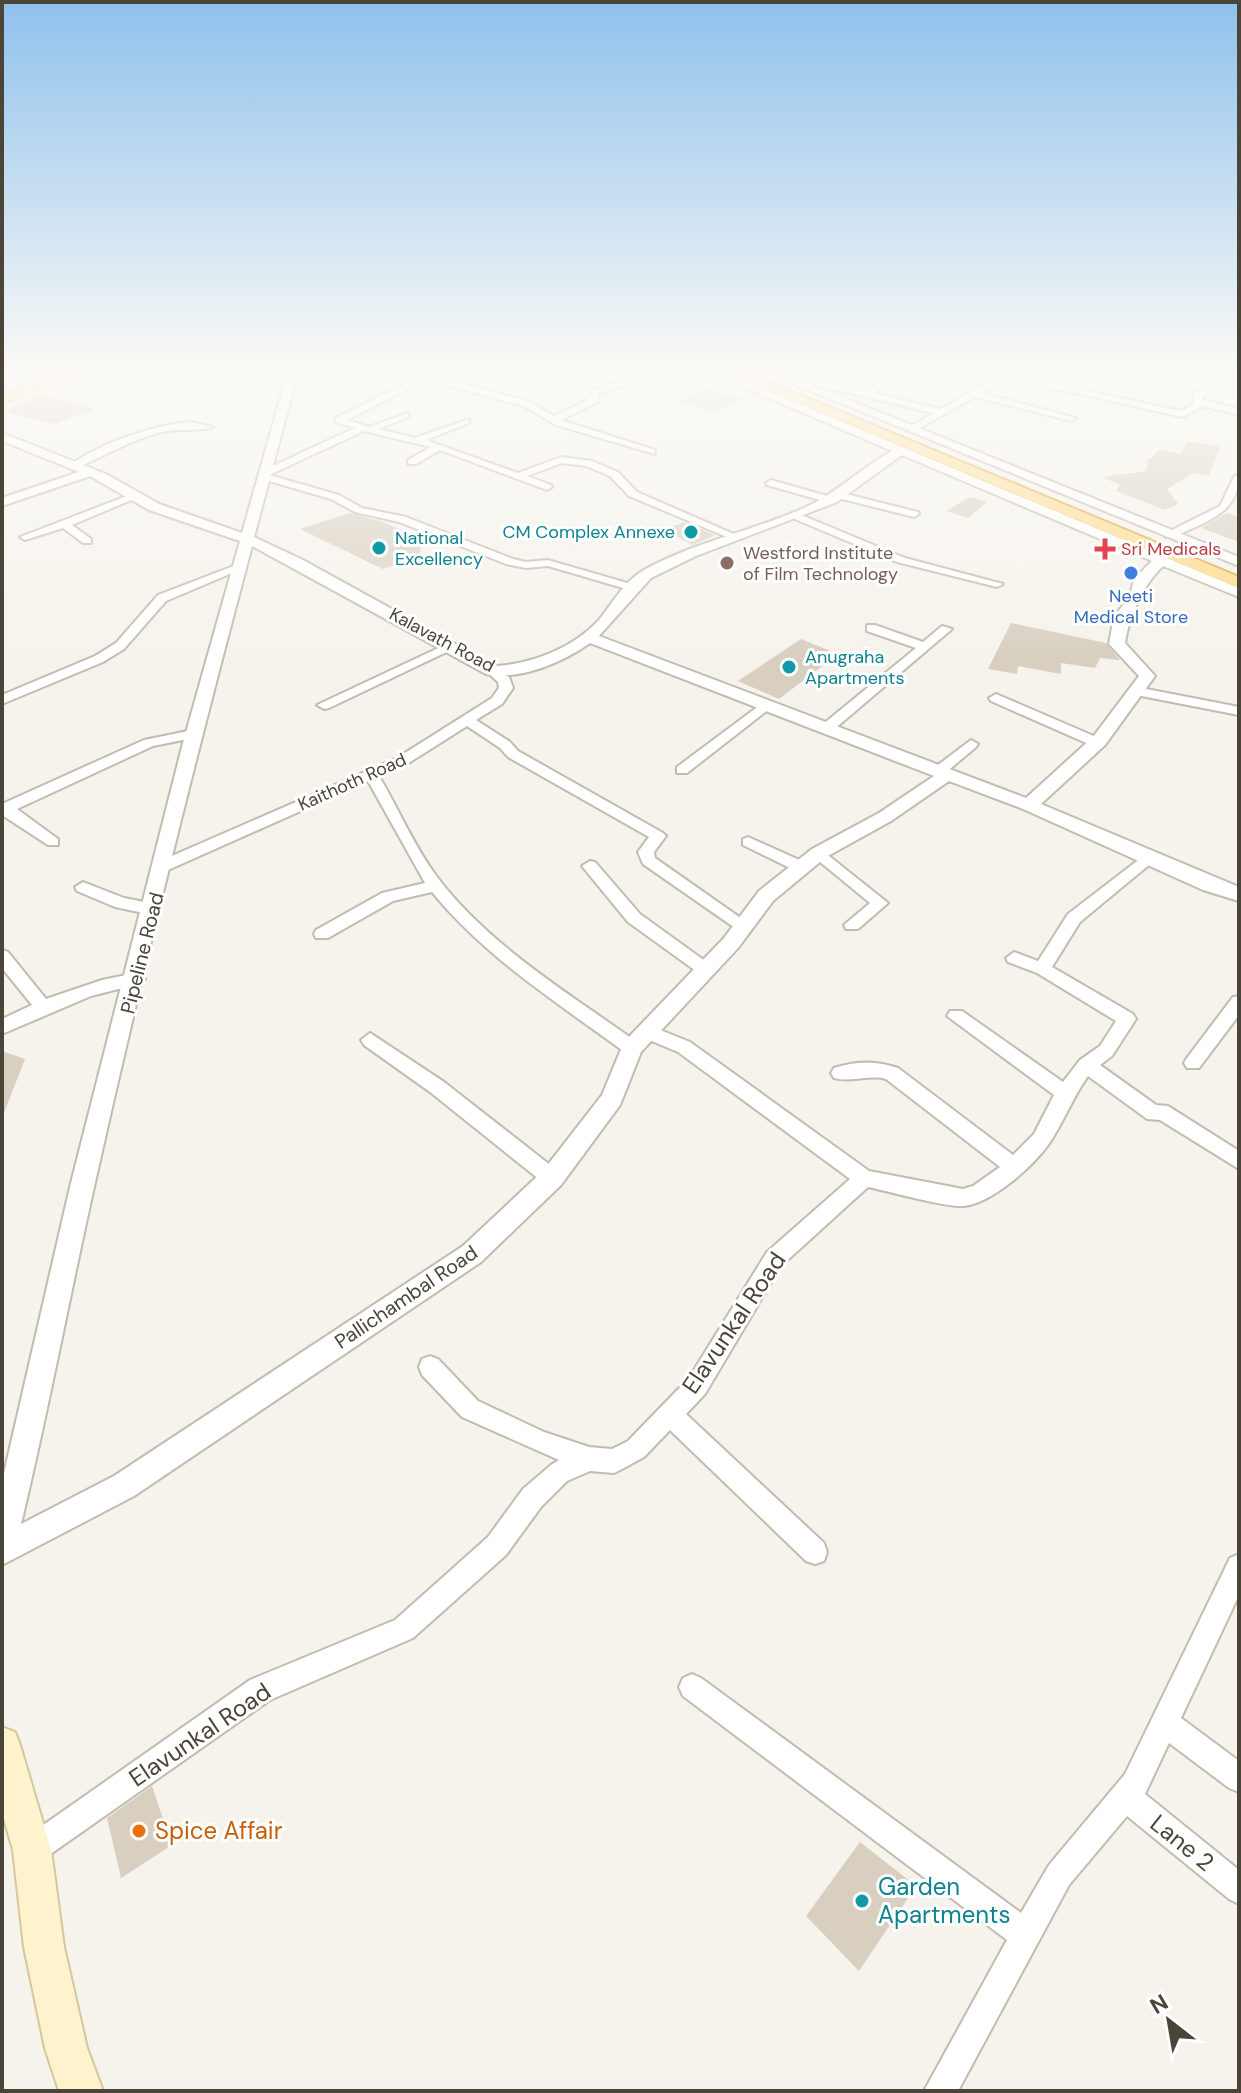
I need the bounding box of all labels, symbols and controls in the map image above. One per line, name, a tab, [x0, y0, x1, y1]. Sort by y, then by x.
place label: CM Complex Annexe	[503, 520, 675, 544]
marker: CM Complex Annexe	[682, 523, 700, 541]
place label: National Excellency	[395, 526, 483, 571]
place label: Sri Medicals	[1121, 537, 1221, 561]
marker: National Excellency	[370, 539, 388, 557]
marker: Sri Medicals	[1096, 540, 1114, 558]
place label: Westford Institute of Film Technology	[743, 541, 898, 586]
marker: Westford Institute of Film Technology	[718, 554, 736, 572]
marker: Neeti Medical Store	[1122, 564, 1140, 582]
place label: Neeti Medical Store	[1074, 584, 1188, 629]
street label: Kalavath Road	[385, 602, 499, 678]
place label: Anugraha Apartments	[805, 645, 904, 690]
marker: Anugraha Apartments	[780, 658, 798, 676]
street label: Kaithoth Road	[294, 747, 410, 817]
street label: Pipeline Road	[114, 890, 170, 1016]
street label: Pallichambal Road	[329, 1239, 483, 1355]
street label: Elavunkal Road	[675, 1246, 792, 1400]
street label: Elavunkal Road	[123, 1676, 277, 1793]
street label: Lane 2	[1144, 1807, 1221, 1878]
place label: Spice Affair	[155, 1815, 283, 1846]
marker: Spice Affair	[130, 1822, 148, 1840]
place label: Garden Apartments	[878, 1871, 1011, 1930]
marker: Garden Apartments	[853, 1892, 871, 1910]
north arrow	[1129, 1981, 1209, 2061]
text: N	[1145, 1988, 1173, 2021]

